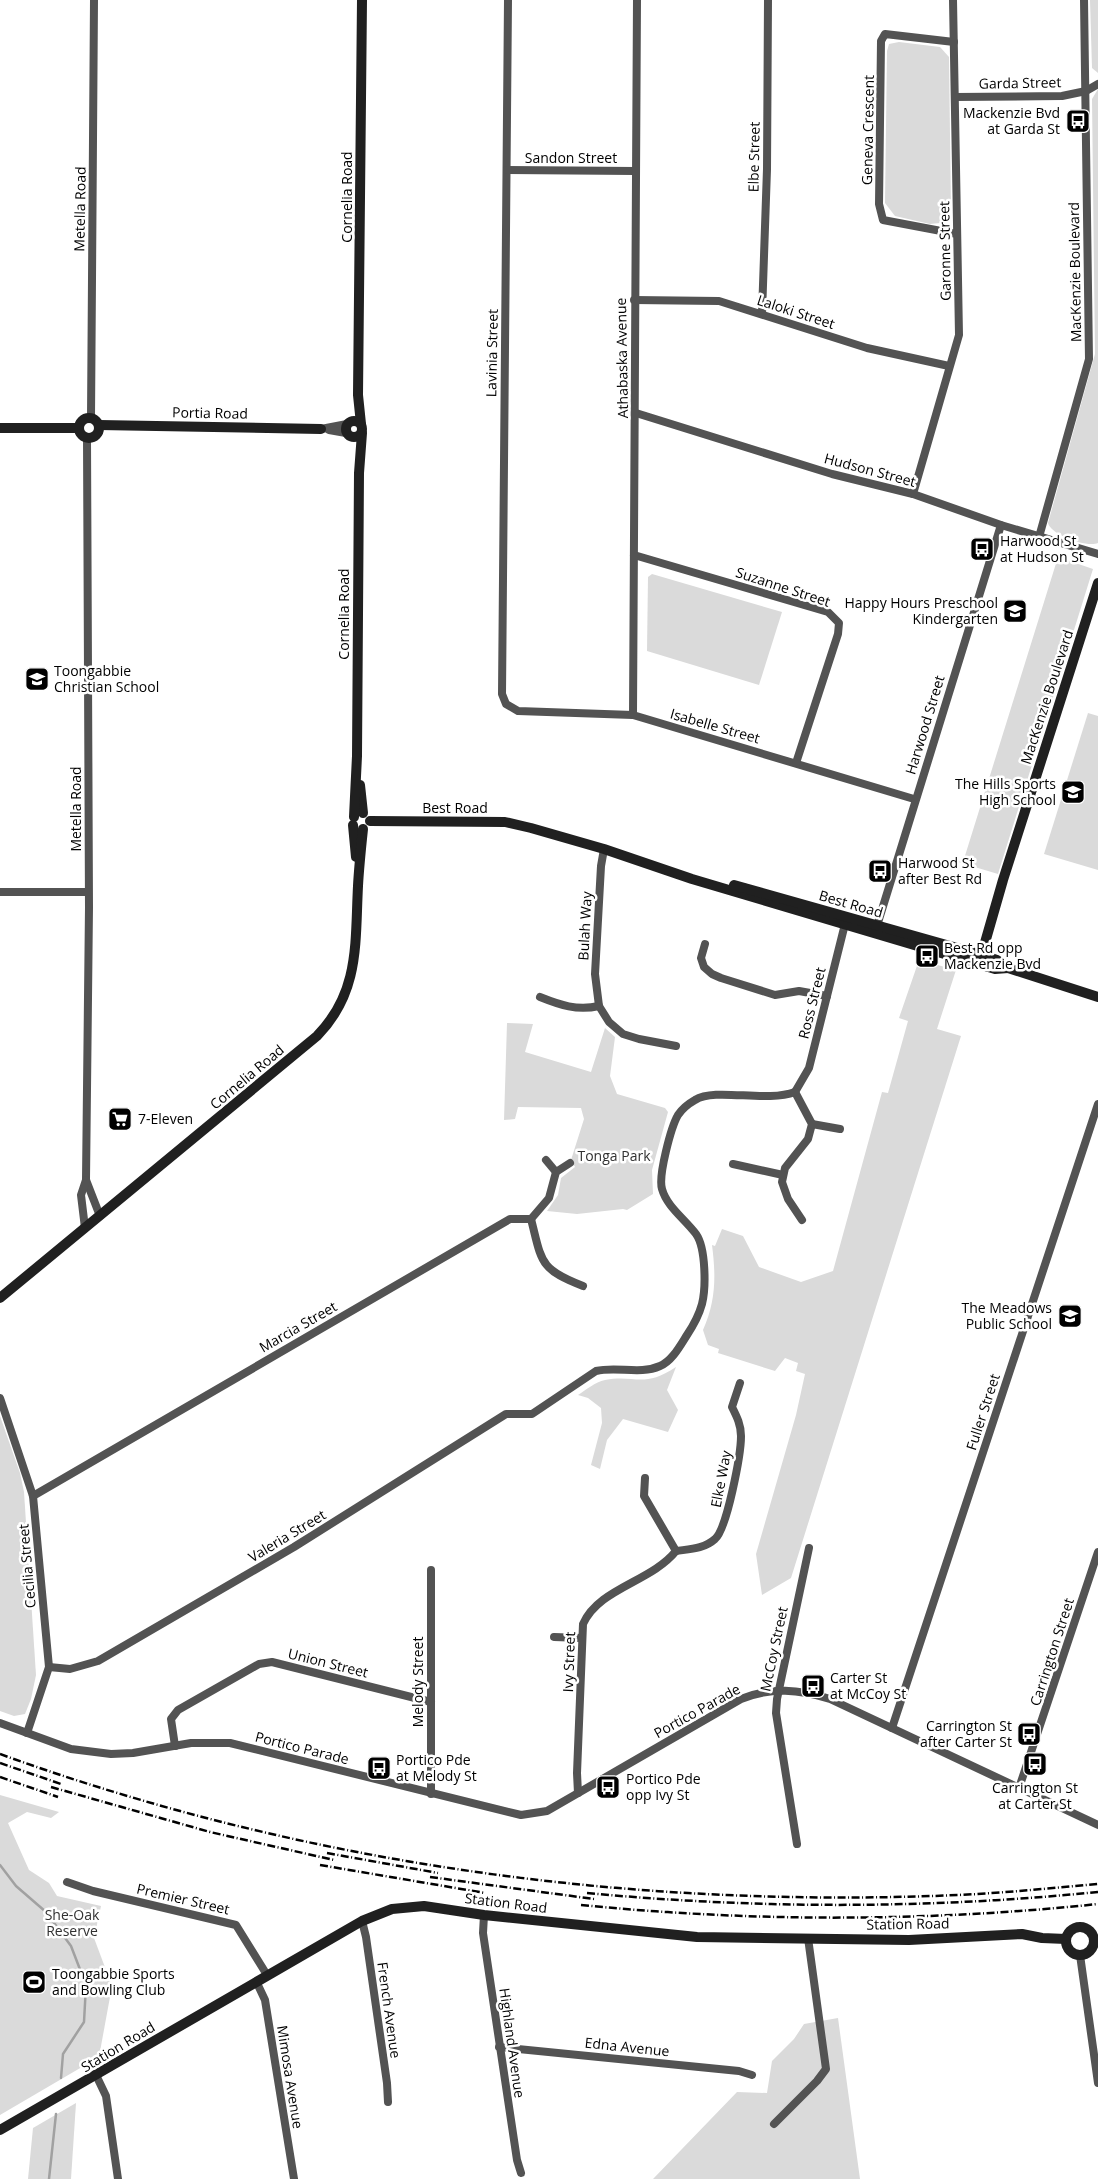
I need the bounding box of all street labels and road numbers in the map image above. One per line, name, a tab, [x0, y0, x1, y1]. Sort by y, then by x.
street label: Garda Street	[978, 72, 1062, 93]
street label: Geneva Crescent	[857, 75, 878, 185]
street label: Elbe Street	[743, 122, 764, 192]
street label: Sandon Street	[525, 148, 617, 167]
street label: Cornelia Road	[337, 151, 356, 243]
street label: Metella Road	[69, 166, 90, 252]
street label: Garonne Street	[934, 201, 955, 301]
street label: MacKenzie Boulevard	[1064, 202, 1085, 342]
street label: Laloki Street	[755, 290, 837, 333]
street label: Athabaska Avenue	[611, 297, 632, 419]
street label: Lavinia Street	[481, 309, 502, 397]
street label: Portia Road	[172, 402, 248, 423]
street label: Hudson Street	[822, 448, 918, 491]
street label: Suzanne Street	[733, 562, 833, 611]
street label: Cornelia Road	[334, 568, 353, 660]
street label: MacKenzie Boulevard	[1016, 627, 1077, 766]
street label: Harwood Street	[900, 673, 949, 777]
street label: Isabelle Street	[668, 704, 762, 747]
street label: Metella Road	[66, 766, 85, 852]
street label: Best Road	[422, 798, 488, 817]
street label: Best Road	[817, 885, 885, 922]
street label: Bulah Way	[573, 890, 596, 961]
street label: Ross Street	[793, 965, 830, 1041]
street label: Cornelia Road	[206, 1040, 288, 1113]
street label: Marcia Street	[255, 1297, 340, 1357]
street label: Fuller Street	[961, 1371, 1004, 1452]
street label: Elke Way	[706, 1448, 736, 1509]
street label: Valeria Street	[244, 1505, 329, 1566]
street label: Cecilia Street	[13, 1523, 40, 1609]
street label: Carrington Street	[1025, 1595, 1078, 1708]
street label: McCoy Street	[755, 1605, 792, 1693]
street label: Ivy Street	[558, 1631, 579, 1693]
street label: Melody Street	[408, 1637, 427, 1727]
street label: Union Street	[286, 1643, 370, 1682]
street label: Portico Parade	[650, 1679, 743, 1742]
street label: Portico Parade	[253, 1727, 351, 1768]
street label: Premier Street	[135, 1879, 231, 1918]
street label: Station Road	[464, 1888, 548, 1917]
street label: Station Road	[866, 1913, 950, 1934]
street label: French Avenue	[373, 1961, 406, 2059]
street label: Highland Avenue	[495, 1987, 530, 2099]
street label: Station Road	[77, 2017, 158, 2076]
street label: Mimosa Avenue	[273, 2024, 308, 2130]
street label: Edna Avenue	[584, 2033, 670, 2060]

